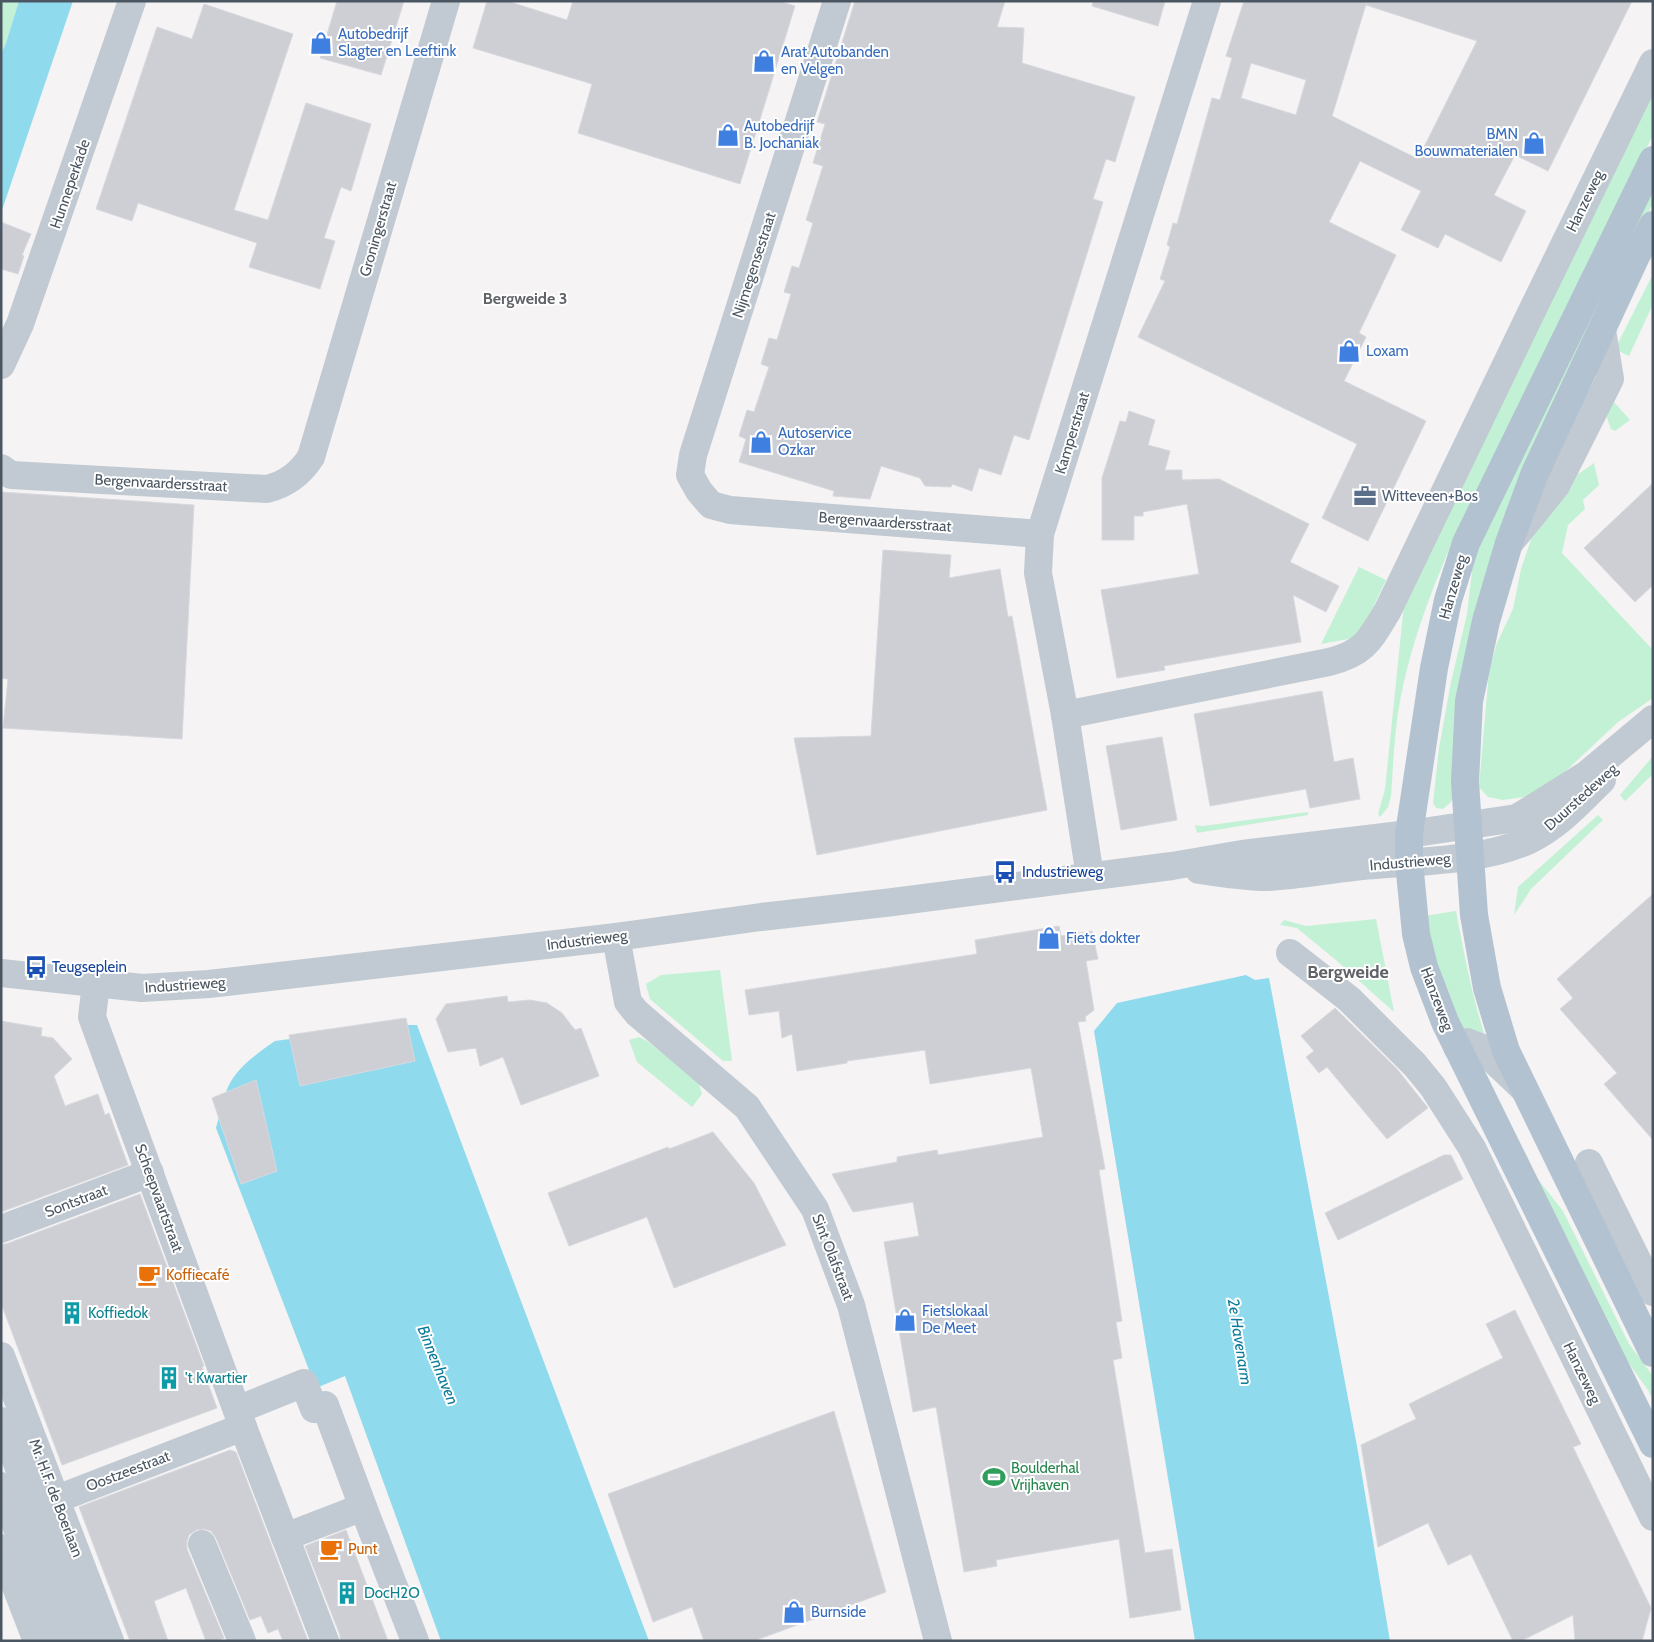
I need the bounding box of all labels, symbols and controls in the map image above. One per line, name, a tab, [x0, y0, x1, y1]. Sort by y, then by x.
place label: Autobedrijf Slagter en Leeftink	[338, 25, 456, 60]
shop icon: Autobedrijf Slagter en Leeftink	[308, 30, 334, 56]
place label: Arat Autobanden en Velgen	[781, 43, 889, 78]
shop icon: Arat Autobanden en Velgen	[751, 48, 777, 74]
place label: Autobedrijf B. Jochaniak	[744, 117, 819, 152]
shop icon: Autobedrijf B. Jochaniak	[715, 122, 741, 148]
place label: BMN Bouwmaterialen	[1415, 125, 1518, 160]
shop icon: BMN Bouwmaterialen	[1521, 130, 1547, 156]
street label: Hunneperkade	[46, 137, 94, 231]
street label: Hanzeweg	[1562, 167, 1608, 235]
street label: Groningerstraat	[356, 179, 400, 279]
street label: Nijmegensestraat	[728, 210, 780, 320]
district label: Bergweide 3	[483, 289, 567, 308]
shop icon: Loxam	[1336, 338, 1362, 364]
place label: Loxam	[1366, 342, 1409, 360]
street label: Kamperstraat	[1051, 390, 1093, 476]
place label: Autoservice Ozkar	[778, 424, 852, 459]
shop icon: Autoservice Ozkar	[748, 429, 774, 455]
street label: Bergenvaardersstraat	[94, 471, 228, 495]
office icon: Witteveen+Bos	[1352, 483, 1378, 509]
place label: Witteveen+Bos	[1382, 487, 1478, 505]
street label: Bergenvaardersstraat	[818, 508, 952, 536]
street label: Hanzeweg	[1435, 552, 1471, 621]
street label: Duurstedeweg	[1541, 759, 1622, 835]
street label: Industrieweg	[1369, 849, 1452, 874]
bus stop icon: Industrieweg	[992, 859, 1018, 885]
place label: Industrieweg	[1022, 863, 1104, 881]
shop icon: Fiets dokter	[1036, 925, 1062, 951]
street label: Industrieweg	[546, 926, 629, 954]
place label: Fiets dokter	[1066, 929, 1140, 947]
bus stop icon: Teugseplein	[23, 954, 49, 980]
place label: Teugseplein	[52, 958, 127, 976]
district label: Bergweide	[1307, 961, 1389, 983]
street label: Hanzeweg	[1417, 965, 1458, 1034]
street label: Industrieweg	[144, 973, 227, 997]
street label: Scheepvaartstraat	[131, 1141, 187, 1255]
street label: Sontstraat	[42, 1181, 110, 1221]
street label: Sint Olafstraat	[808, 1211, 858, 1303]
cafe icon: Koffiecafé	[136, 1262, 162, 1288]
place label: Koffiecafé	[166, 1266, 230, 1284]
water label: 2e Havenarm	[1224, 1297, 1256, 1386]
building icon: Koffiedok	[59, 1300, 85, 1326]
place label: Fietslokaal De Meet	[922, 1302, 989, 1337]
place label: Koffiedok	[88, 1304, 149, 1322]
shop icon: Fietslokaal De Meet	[892, 1307, 918, 1333]
water label: Binnenhaven	[414, 1323, 462, 1407]
street label: Hanzeweg	[1559, 1339, 1605, 1407]
building icon: 't Kwartier	[156, 1365, 182, 1391]
place label: 't Kwartier	[185, 1369, 247, 1387]
street label: Mr. H.F. de Boerlaan	[25, 1436, 87, 1560]
street label: Oostzeestraat	[83, 1447, 173, 1495]
place label: Boulderhal Vrijhaven	[1011, 1459, 1080, 1494]
sports icon: Boulderhal Vrijhaven	[981, 1464, 1007, 1490]
cafe icon: Punt	[318, 1536, 344, 1562]
place label: Punt	[348, 1540, 378, 1558]
building icon: DocH2O	[334, 1580, 360, 1606]
place label: DocH2O	[364, 1584, 420, 1602]
shop icon: Burnside	[781, 1599, 807, 1625]
place label: Burnside	[811, 1603, 867, 1621]

